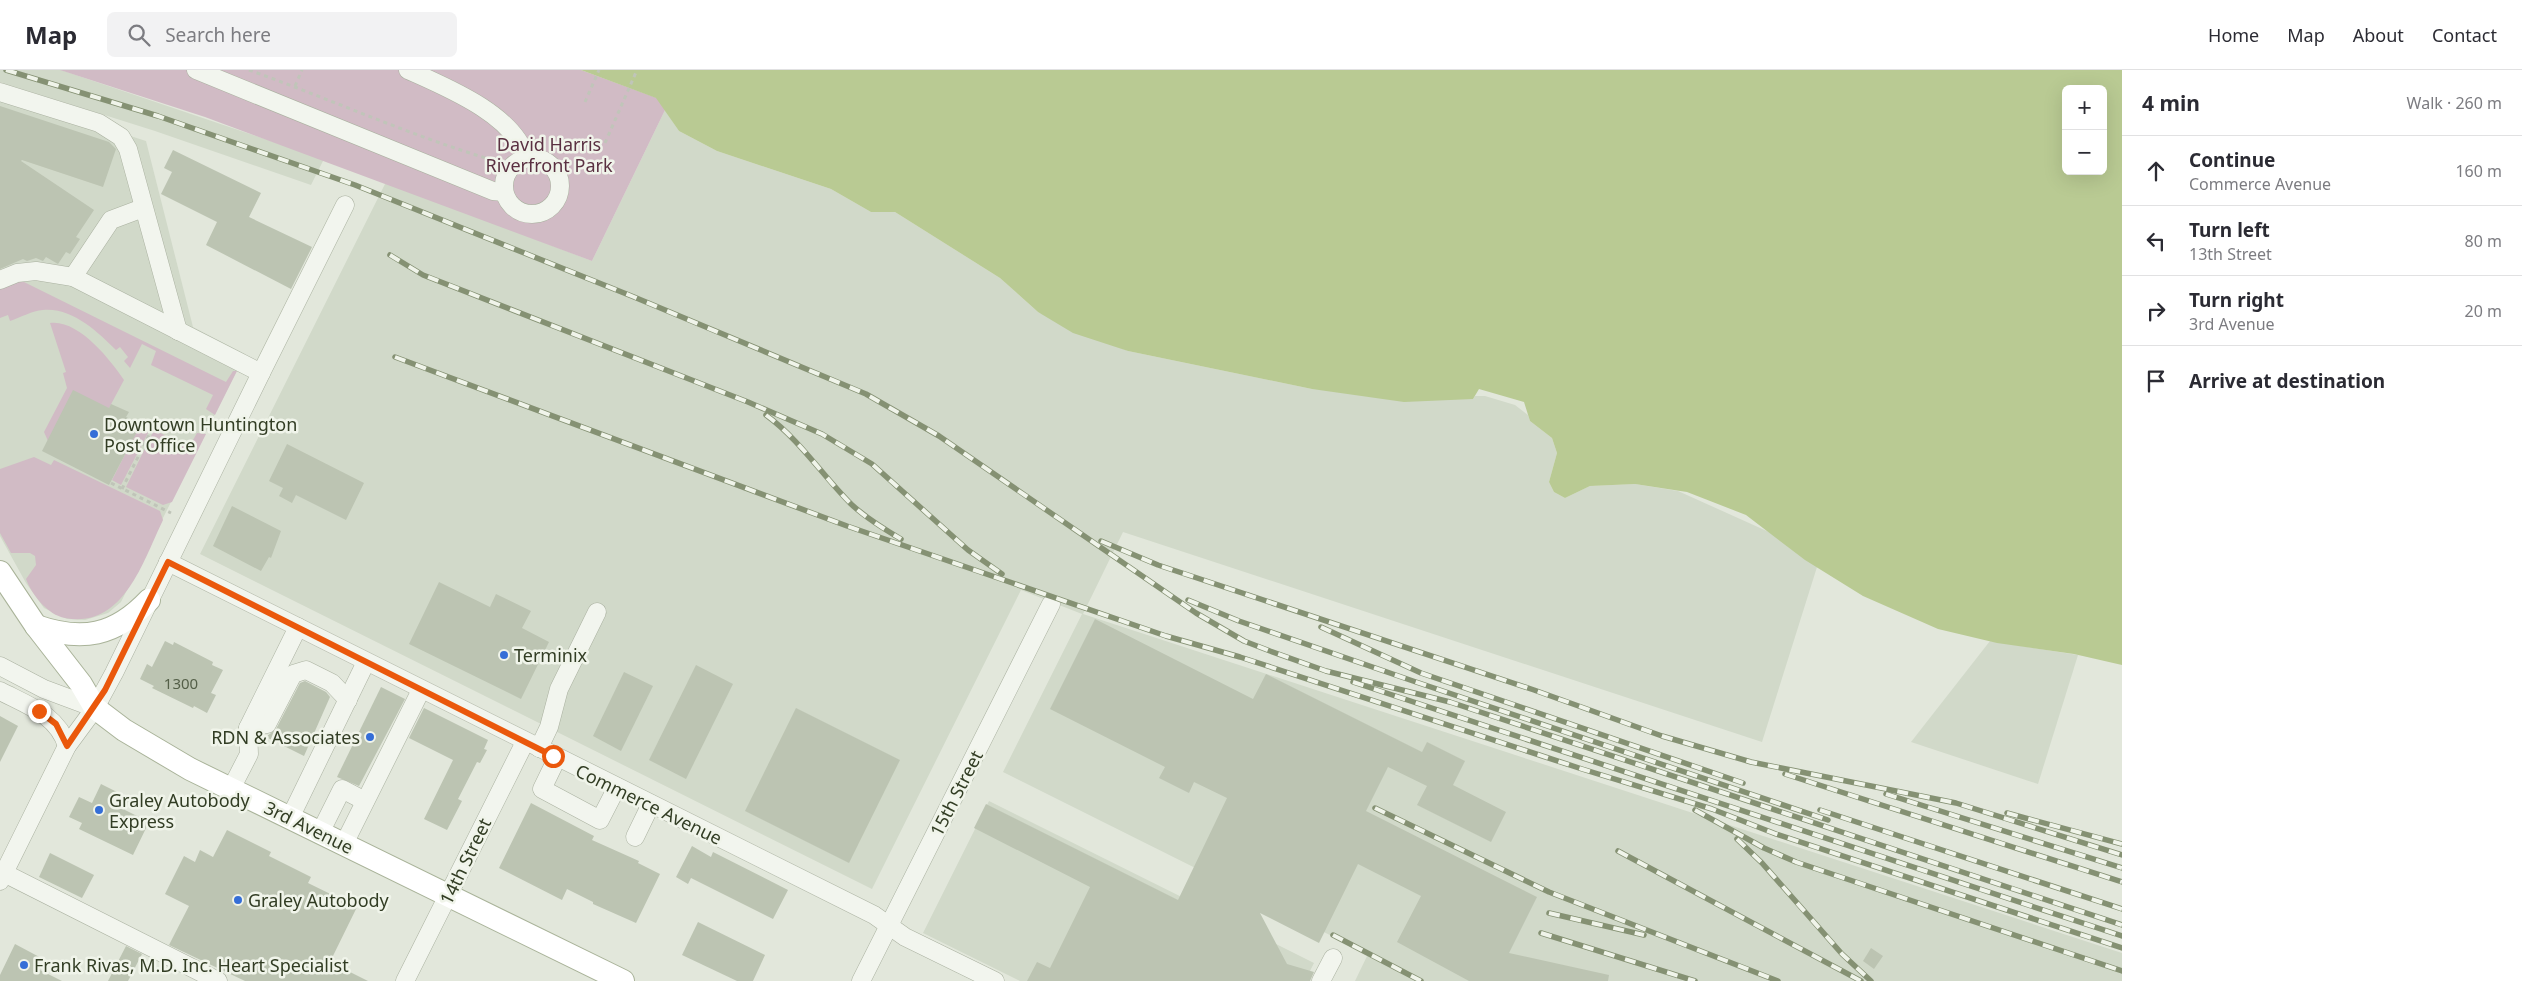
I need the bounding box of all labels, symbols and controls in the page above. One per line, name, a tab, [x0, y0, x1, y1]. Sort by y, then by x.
search box	[107, 12, 457, 57]
text: Map	[25, 18, 77, 51]
icon: search	[125, 21, 153, 49]
text: Search here	[165, 22, 271, 48]
text: Home	[2208, 23, 2259, 47]
text: Map	[2287, 23, 2325, 47]
text: About	[2353, 23, 2404, 47]
text: Contact	[2432, 23, 2497, 47]
map controls	[2062, 85, 2107, 175]
button: +	[2062, 85, 2107, 130]
text: 4 min	[2142, 89, 2200, 117]
text: Walk · 260 m	[2407, 92, 2502, 114]
button: −	[2062, 130, 2107, 175]
park label: David Harris Riverfront Park	[485, 132, 613, 177]
text: Continue	[2189, 147, 2275, 173]
icon: ahead	[2142, 157, 2170, 185]
text: 160 m	[2455, 160, 2502, 182]
text: Commerce Avenue	[2189, 173, 2331, 195]
text: Turn left	[2189, 217, 2270, 243]
icon: left	[2142, 227, 2170, 255]
text: 80 m	[2465, 230, 2502, 252]
text: 13th Street	[2189, 243, 2272, 265]
text: Turn right	[2189, 287, 2284, 313]
icon: right	[2142, 297, 2170, 325]
text: 20 m	[2465, 300, 2502, 322]
text: 3rd Avenue	[2189, 313, 2275, 335]
icon: arrive	[2142, 367, 2170, 395]
text: Arrive at destination	[2189, 368, 2385, 394]
place label: Downtown Huntington Post Office	[104, 412, 297, 457]
marker: Downtown Huntington Post Office	[88, 428, 100, 440]
place label: Terminix	[514, 643, 588, 667]
marker: Terminix	[498, 649, 510, 661]
house number: 1300	[164, 673, 198, 693]
route end	[28, 700, 51, 723]
place label: RDN & Associates	[211, 725, 360, 749]
marker: RDN & Associates	[364, 731, 376, 743]
route start	[542, 745, 565, 768]
street label: 15th Street	[924, 746, 988, 840]
street label: Commerce Avenue	[572, 758, 726, 850]
place label: Graley Autobody Express	[109, 788, 251, 833]
street label: 3rd Avenue	[260, 795, 358, 859]
marker: Graley Autobody Express	[93, 804, 105, 816]
street label: 14th Street	[434, 813, 496, 908]
place label: Graley Autobody	[248, 888, 390, 912]
marker: Graley Autobody	[232, 894, 244, 906]
place label: Frank Rivas, M.D. Inc. Heart Specialist	[34, 953, 349, 977]
marker: Frank Rivas, M.D. Inc. Heart Specialist	[18, 959, 30, 971]

